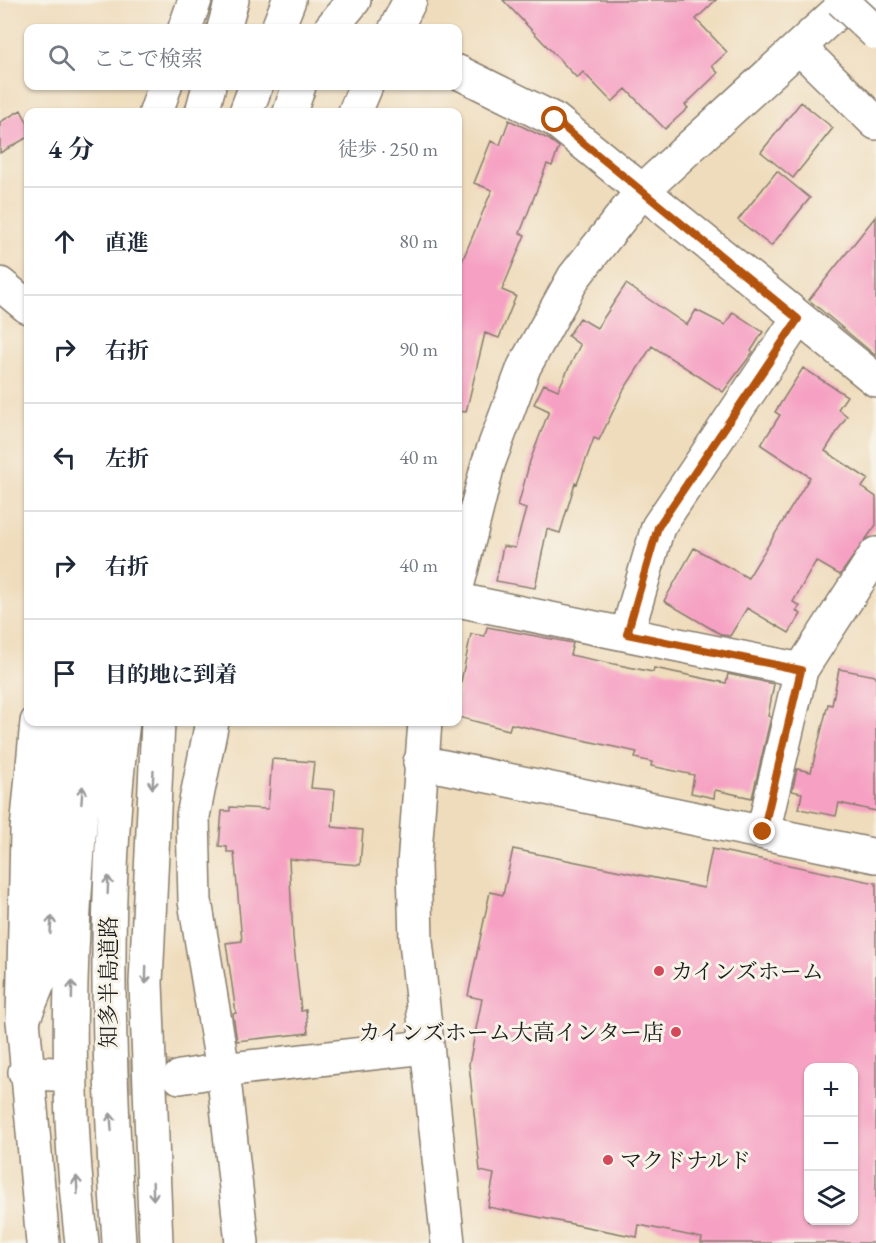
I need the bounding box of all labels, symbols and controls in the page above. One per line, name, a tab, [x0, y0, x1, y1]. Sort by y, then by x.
search box	[24, 24, 462, 90]
icon: search	[45, 41, 78, 74]
text: ここで検索	[93, 44, 203, 73]
route start	[541, 106, 567, 132]
text: 4 分	[48, 132, 94, 166]
text: 徒歩 · 250 m	[338, 136, 438, 162]
icon: ahead	[48, 225, 81, 258]
text: 直進	[105, 228, 149, 257]
text: 80 m	[399, 228, 438, 254]
icon: right	[48, 333, 81, 366]
text: 右折	[105, 336, 149, 365]
text: 90 m	[399, 336, 438, 362]
icon: left	[48, 441, 81, 474]
text: 左折	[105, 444, 149, 473]
text: 40 m	[399, 444, 438, 470]
icon: right	[48, 549, 81, 582]
text: 右折	[105, 552, 149, 581]
text: 40 m	[399, 552, 438, 578]
icon: arrive	[48, 657, 81, 690]
text: 目的地に到着	[105, 660, 237, 689]
one-way arrow	[148, 769, 159, 789]
one-way arrow	[77, 786, 88, 806]
route end	[749, 818, 775, 844]
one-way arrow	[103, 875, 114, 895]
one-way arrow	[46, 915, 57, 935]
street label: 知多半島道路	[94, 916, 123, 1048]
place label: カインズホーム	[671, 957, 824, 986]
one-way arrow	[141, 964, 152, 984]
marker: カインズホーム	[652, 964, 666, 978]
one-way arrow	[66, 980, 78, 1000]
place label: カインズホーム大高インター店	[358, 1018, 664, 1047]
marker: カインズホーム大高インター店	[669, 1025, 683, 1039]
map controls	[804, 1063, 858, 1225]
button: +	[804, 1063, 858, 1117]
one-way arrow	[105, 1112, 116, 1132]
button: −	[804, 1117, 858, 1171]
place label: マクドナルド	[620, 1146, 751, 1175]
marker: マクドナルド	[601, 1153, 615, 1167]
button: layers	[804, 1171, 858, 1225]
one-way arrow	[71, 1175, 82, 1195]
one-way arrow	[147, 1180, 159, 1200]

